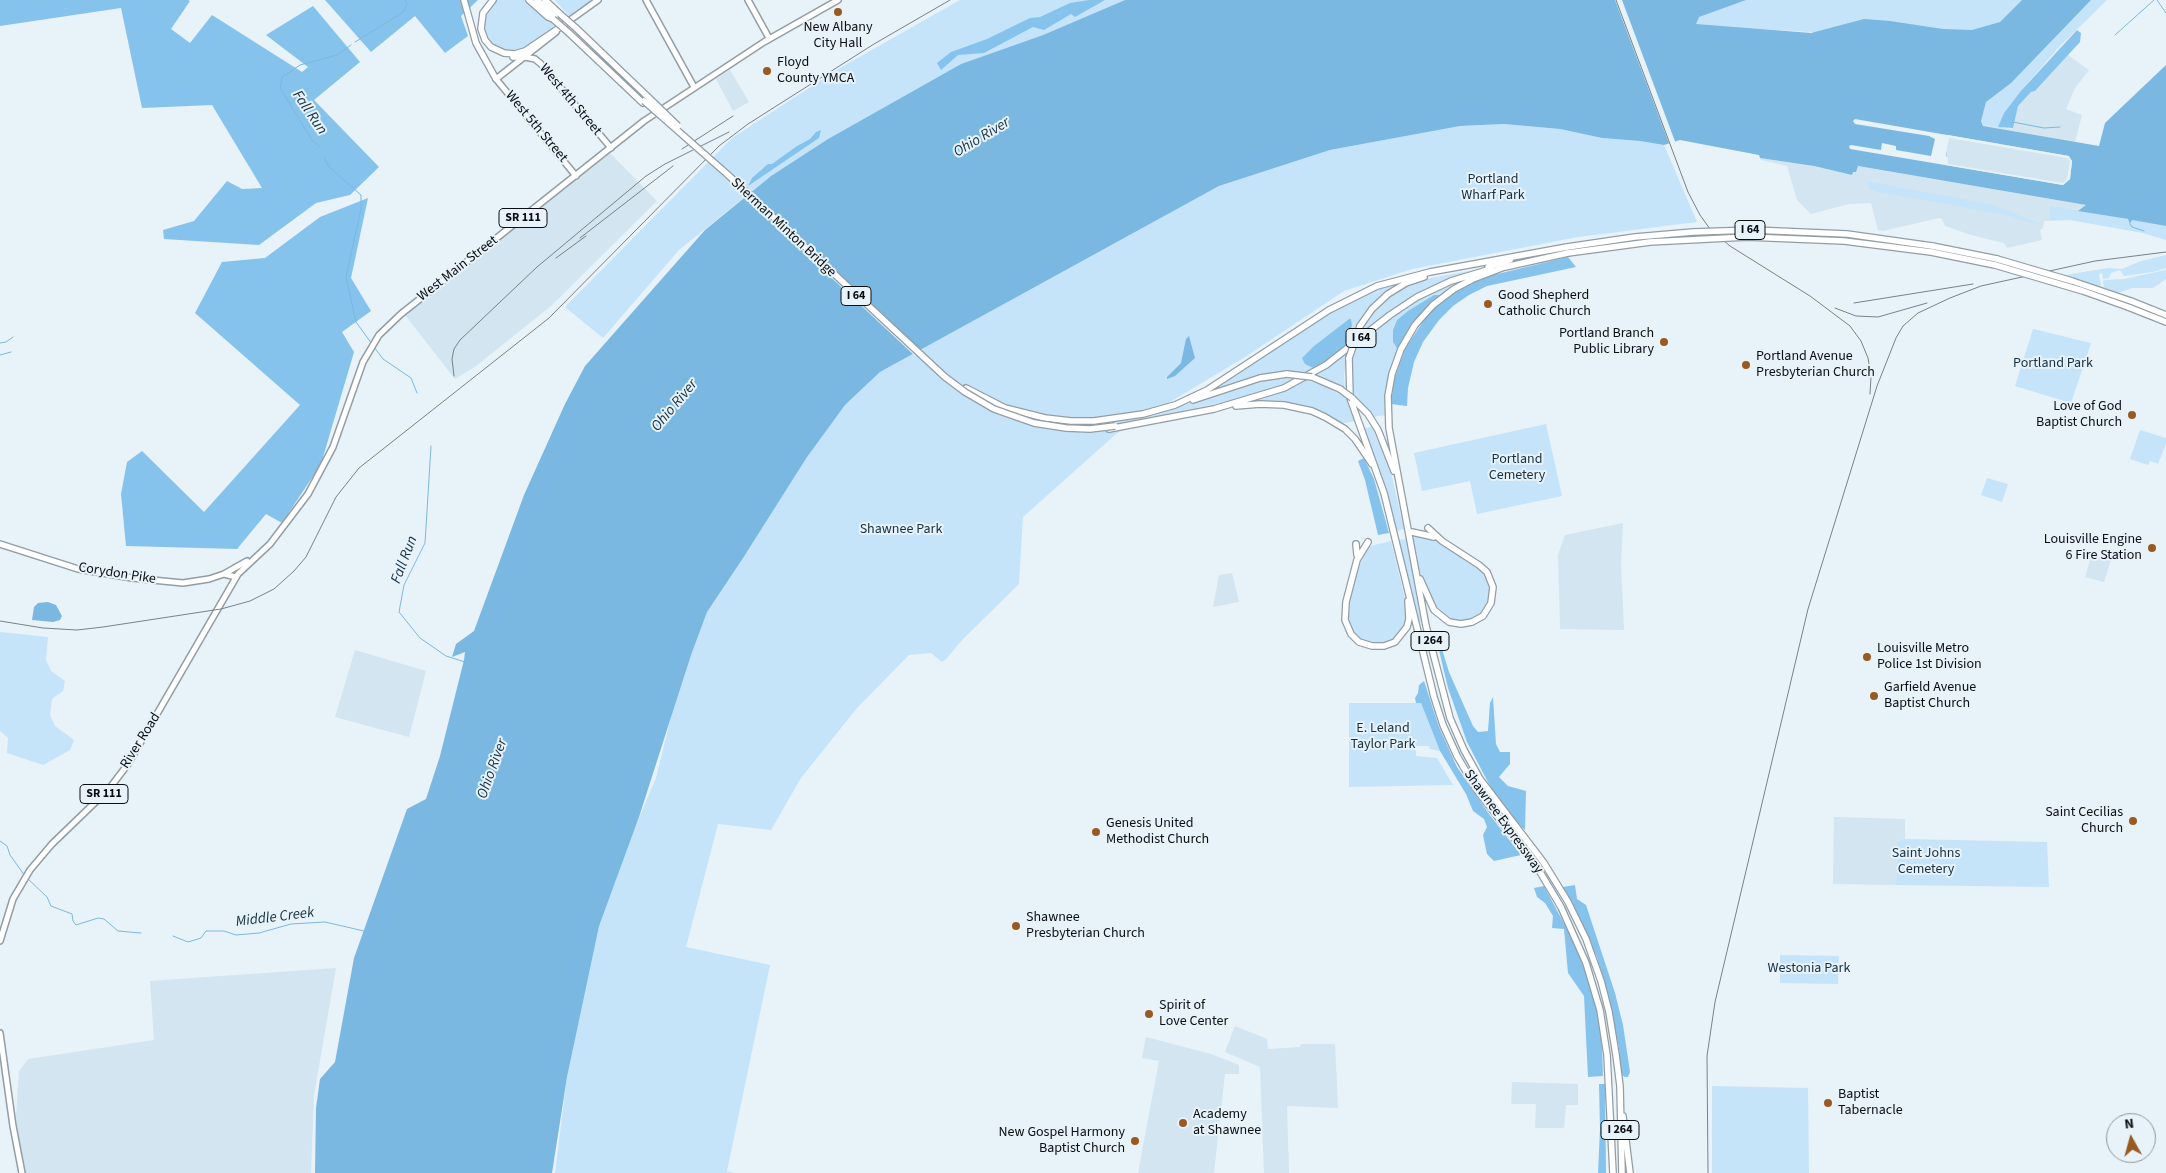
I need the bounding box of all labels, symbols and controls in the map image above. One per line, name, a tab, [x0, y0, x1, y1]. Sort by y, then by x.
marker: New Albany City Hall	[832, 6, 844, 18]
place label: New Albany City Hall	[804, 20, 872, 52]
place label: Floyd County YMCA	[777, 55, 854, 88]
street label: West 4th Street	[535, 61, 605, 139]
marker: Floyd County YMCA	[761, 65, 773, 77]
water label: Fall Run	[288, 87, 330, 139]
street label: West 5th Street	[501, 88, 571, 166]
water label: Ohio River	[951, 114, 1013, 162]
park label: Portland Wharf Park	[1461, 172, 1525, 204]
street label: Sherman Minton Bridge	[727, 175, 839, 281]
road number: SR 111	[499, 208, 547, 228]
road number: I 64	[1735, 220, 1765, 240]
street label: West Main Street	[415, 232, 501, 306]
road number: I 64	[841, 286, 871, 306]
place label: Good Shepherd Catholic Church	[1498, 288, 1591, 321]
marker: Good Shepherd Catholic Church	[1482, 298, 1494, 310]
place label: Portland Branch Public Library	[1559, 326, 1654, 358]
road number: I 64	[1346, 328, 1376, 348]
marker: Portland Branch Public Library	[1658, 336, 1670, 348]
place label: Portland Avenue Presbyterian Church	[1756, 349, 1875, 382]
park label: Portland Park	[2013, 356, 2093, 372]
marker: Portland Avenue Presbyterian Church	[1740, 359, 1752, 371]
water label: Ohio River	[648, 376, 702, 436]
place label: Love of God Baptist Church	[2036, 399, 2122, 432]
marker: Love of God Baptist Church	[2126, 409, 2138, 421]
park label: Portland Cemetery	[1489, 452, 1545, 484]
park label: Shawnee Park	[860, 522, 942, 538]
place label: Louisville Engine 6 Fire Station	[2044, 532, 2142, 564]
water label: Fall Run	[388, 534, 422, 586]
marker: Louisville Engine 6 Fire Station	[2146, 542, 2158, 554]
street label: Corydon Pike	[77, 560, 157, 588]
road number: I 264	[1411, 631, 1449, 650]
place label: Louisville Metro Police 1st Division	[1877, 641, 1982, 674]
marker: Louisville Metro Police 1st Division	[1861, 651, 1873, 663]
place label: Garfield Avenue Baptist Church	[1884, 680, 1976, 712]
marker: Garfield Avenue Baptist Church	[1868, 690, 1880, 702]
street label: River Road	[117, 710, 165, 772]
park label: E. Leland Taylor Park	[1350, 721, 1416, 754]
water label: Ohio River	[474, 737, 512, 801]
street label: Shawnee Expressway	[1460, 767, 1546, 877]
road number: SR 111	[80, 784, 128, 804]
place label: Saint Cecilias Church	[2045, 805, 2123, 838]
marker: Saint Cecilias Church	[2127, 815, 2139, 827]
place label: Genesis United Methodist Church	[1106, 816, 1209, 849]
marker: Genesis United Methodist Church	[1090, 826, 1102, 838]
park label: Saint Johns Cemetery	[1892, 846, 1960, 879]
water label: Middle Creek	[235, 904, 315, 932]
place label: Shawnee Presbyterian Church	[1026, 910, 1145, 942]
marker: Shawnee Presbyterian Church	[1010, 920, 1022, 932]
park label: Westonia Park	[1768, 961, 1850, 977]
place label: Spirit of Love Center	[1159, 998, 1228, 1030]
marker: Spirit of Love Center	[1143, 1008, 1155, 1020]
place label: Baptist Tabernacle	[1838, 1087, 1903, 1120]
marker: Baptist Tabernacle	[1822, 1097, 1834, 1109]
place label: Academy at Shawnee	[1193, 1107, 1261, 1140]
north arrow	[2106, 1113, 2156, 1163]
text: N	[2123, 1114, 2135, 1135]
marker: Academy at Shawnee	[1177, 1117, 1189, 1129]
road number: I 264	[1601, 1120, 1639, 1140]
place label: New Gospel Harmony Baptist Church	[998, 1125, 1125, 1158]
marker: New Gospel Harmony Baptist Church	[1129, 1135, 1141, 1147]

